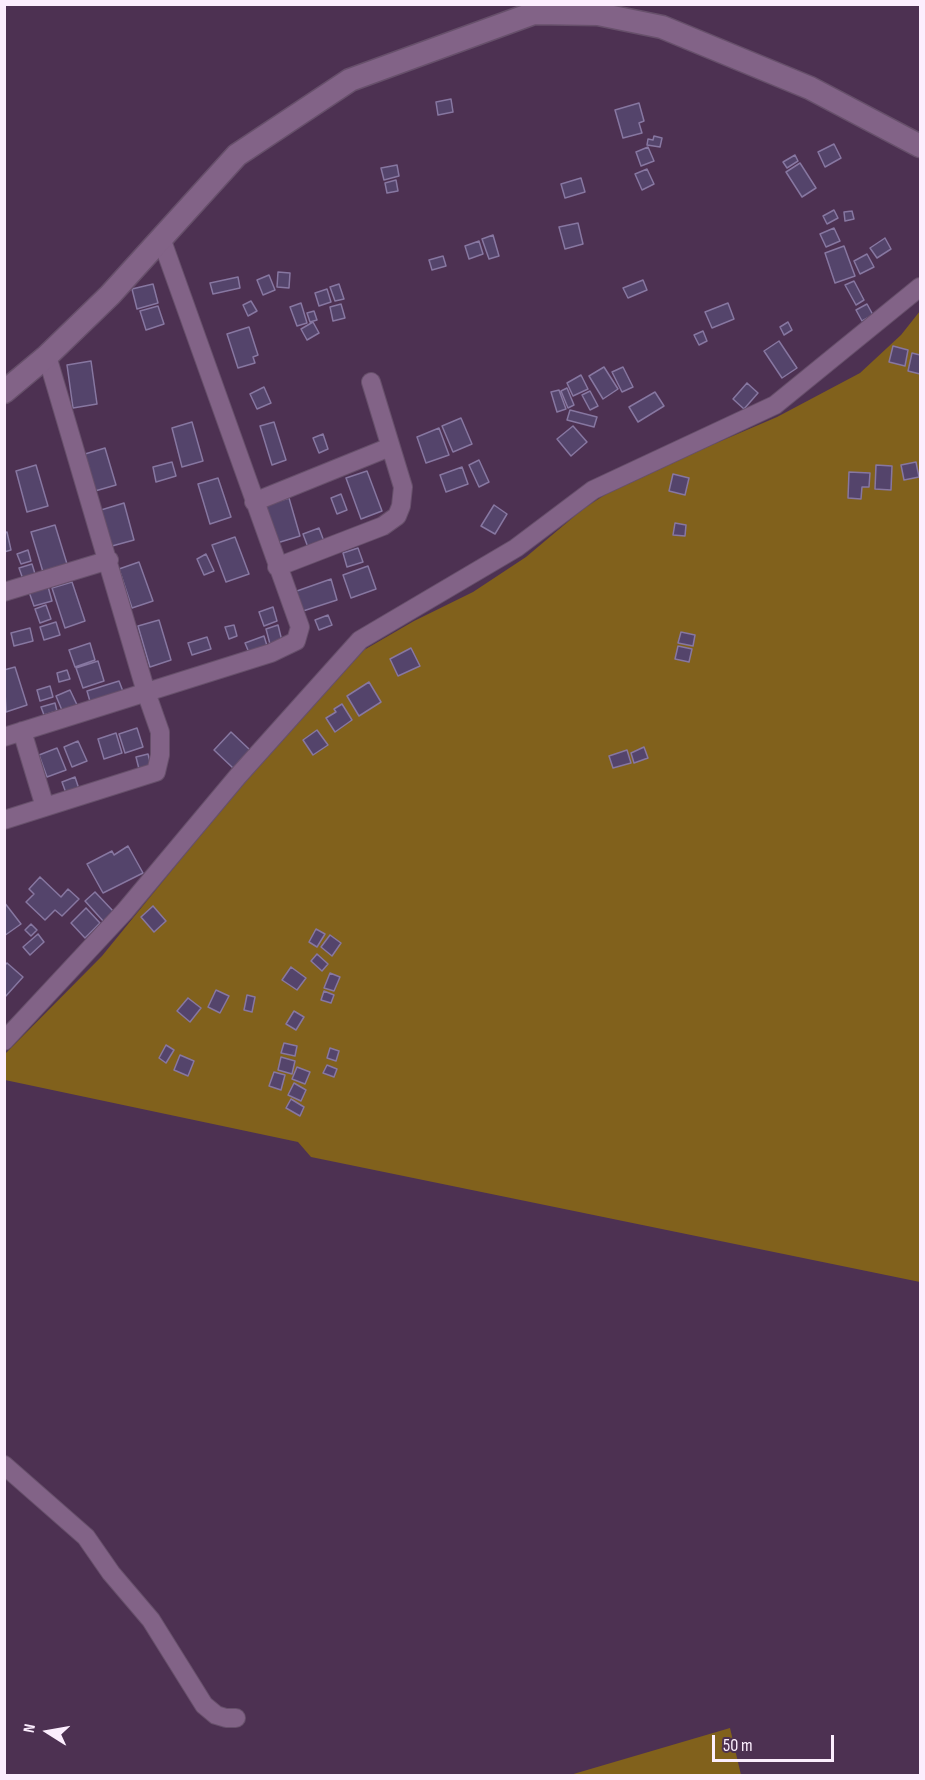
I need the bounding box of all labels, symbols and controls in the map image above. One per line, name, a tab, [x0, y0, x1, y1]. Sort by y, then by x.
north arrow	[18, 1702, 78, 1762]
text: N	[20, 1722, 40, 1734]
scale bar	[715, 1723, 836, 1761]
text: 50 m	[723, 1735, 753, 1756]

